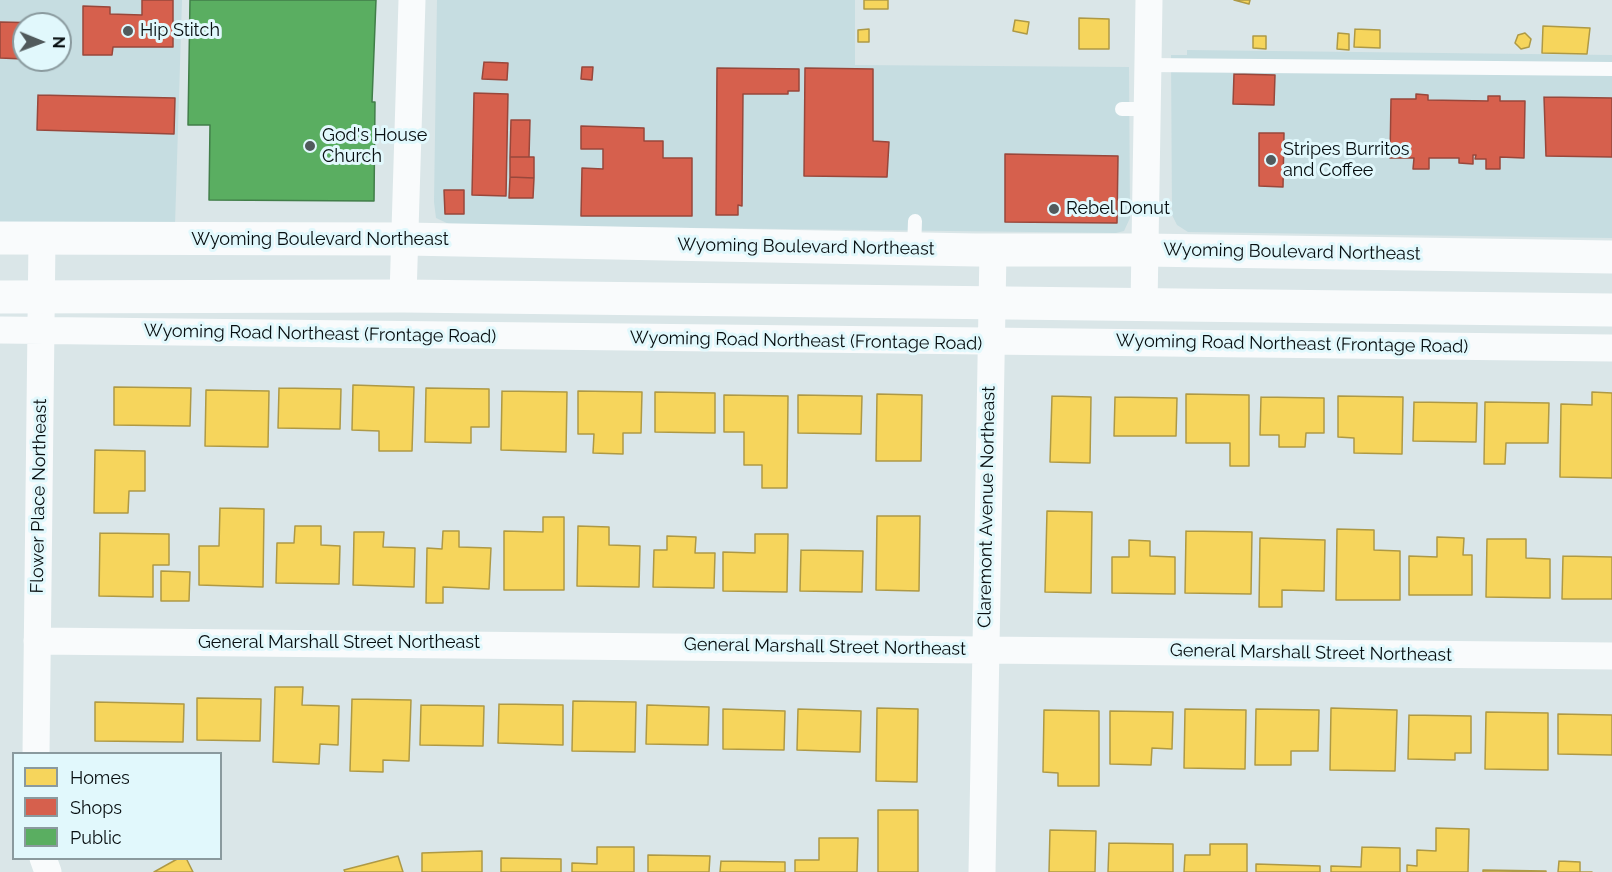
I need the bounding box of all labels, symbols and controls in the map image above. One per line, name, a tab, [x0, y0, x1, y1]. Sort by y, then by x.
north arrow	[12, 12, 72, 72]
place label: Hip Stitch	[140, 20, 220, 42]
marker: Hip Stitch	[121, 24, 135, 38]
text: N	[49, 36, 68, 49]
place label: God's House Church	[322, 125, 427, 168]
marker: God's House Church	[303, 139, 317, 153]
place label: Stripes Burritos and Coffee	[1283, 139, 1410, 182]
marker: Stripes Burritos and Coffee	[1264, 153, 1278, 167]
place label: Rebel Donut	[1066, 198, 1170, 220]
marker: Rebel Donut	[1047, 202, 1061, 216]
street label: Wyoming Boulevard Northeast	[191, 229, 449, 251]
street label: Wyoming Boulevard Northeast	[677, 234, 935, 260]
street label: Wyoming Boulevard Northeast	[1163, 239, 1421, 265]
street label: Wyoming Road Northeast (Frontage Road)	[144, 320, 496, 348]
street label: Wyoming Road Northeast (Frontage Road)	[630, 327, 982, 355]
street label: Wyoming Road Northeast (Frontage Road)	[1116, 330, 1468, 358]
street label: Claremont Avenue Northeast	[974, 386, 1000, 628]
street label: Flower Place Northeast	[27, 398, 51, 594]
street label: General Marshall Street Northeast	[198, 632, 480, 654]
street label: General Marshall Street Northeast	[684, 634, 966, 660]
street label: General Marshall Street Northeast	[1170, 640, 1452, 666]
legend	[12, 752, 222, 860]
text: Homes	[70, 767, 130, 788]
text: Shops	[70, 797, 122, 818]
text: Public	[70, 827, 122, 848]

